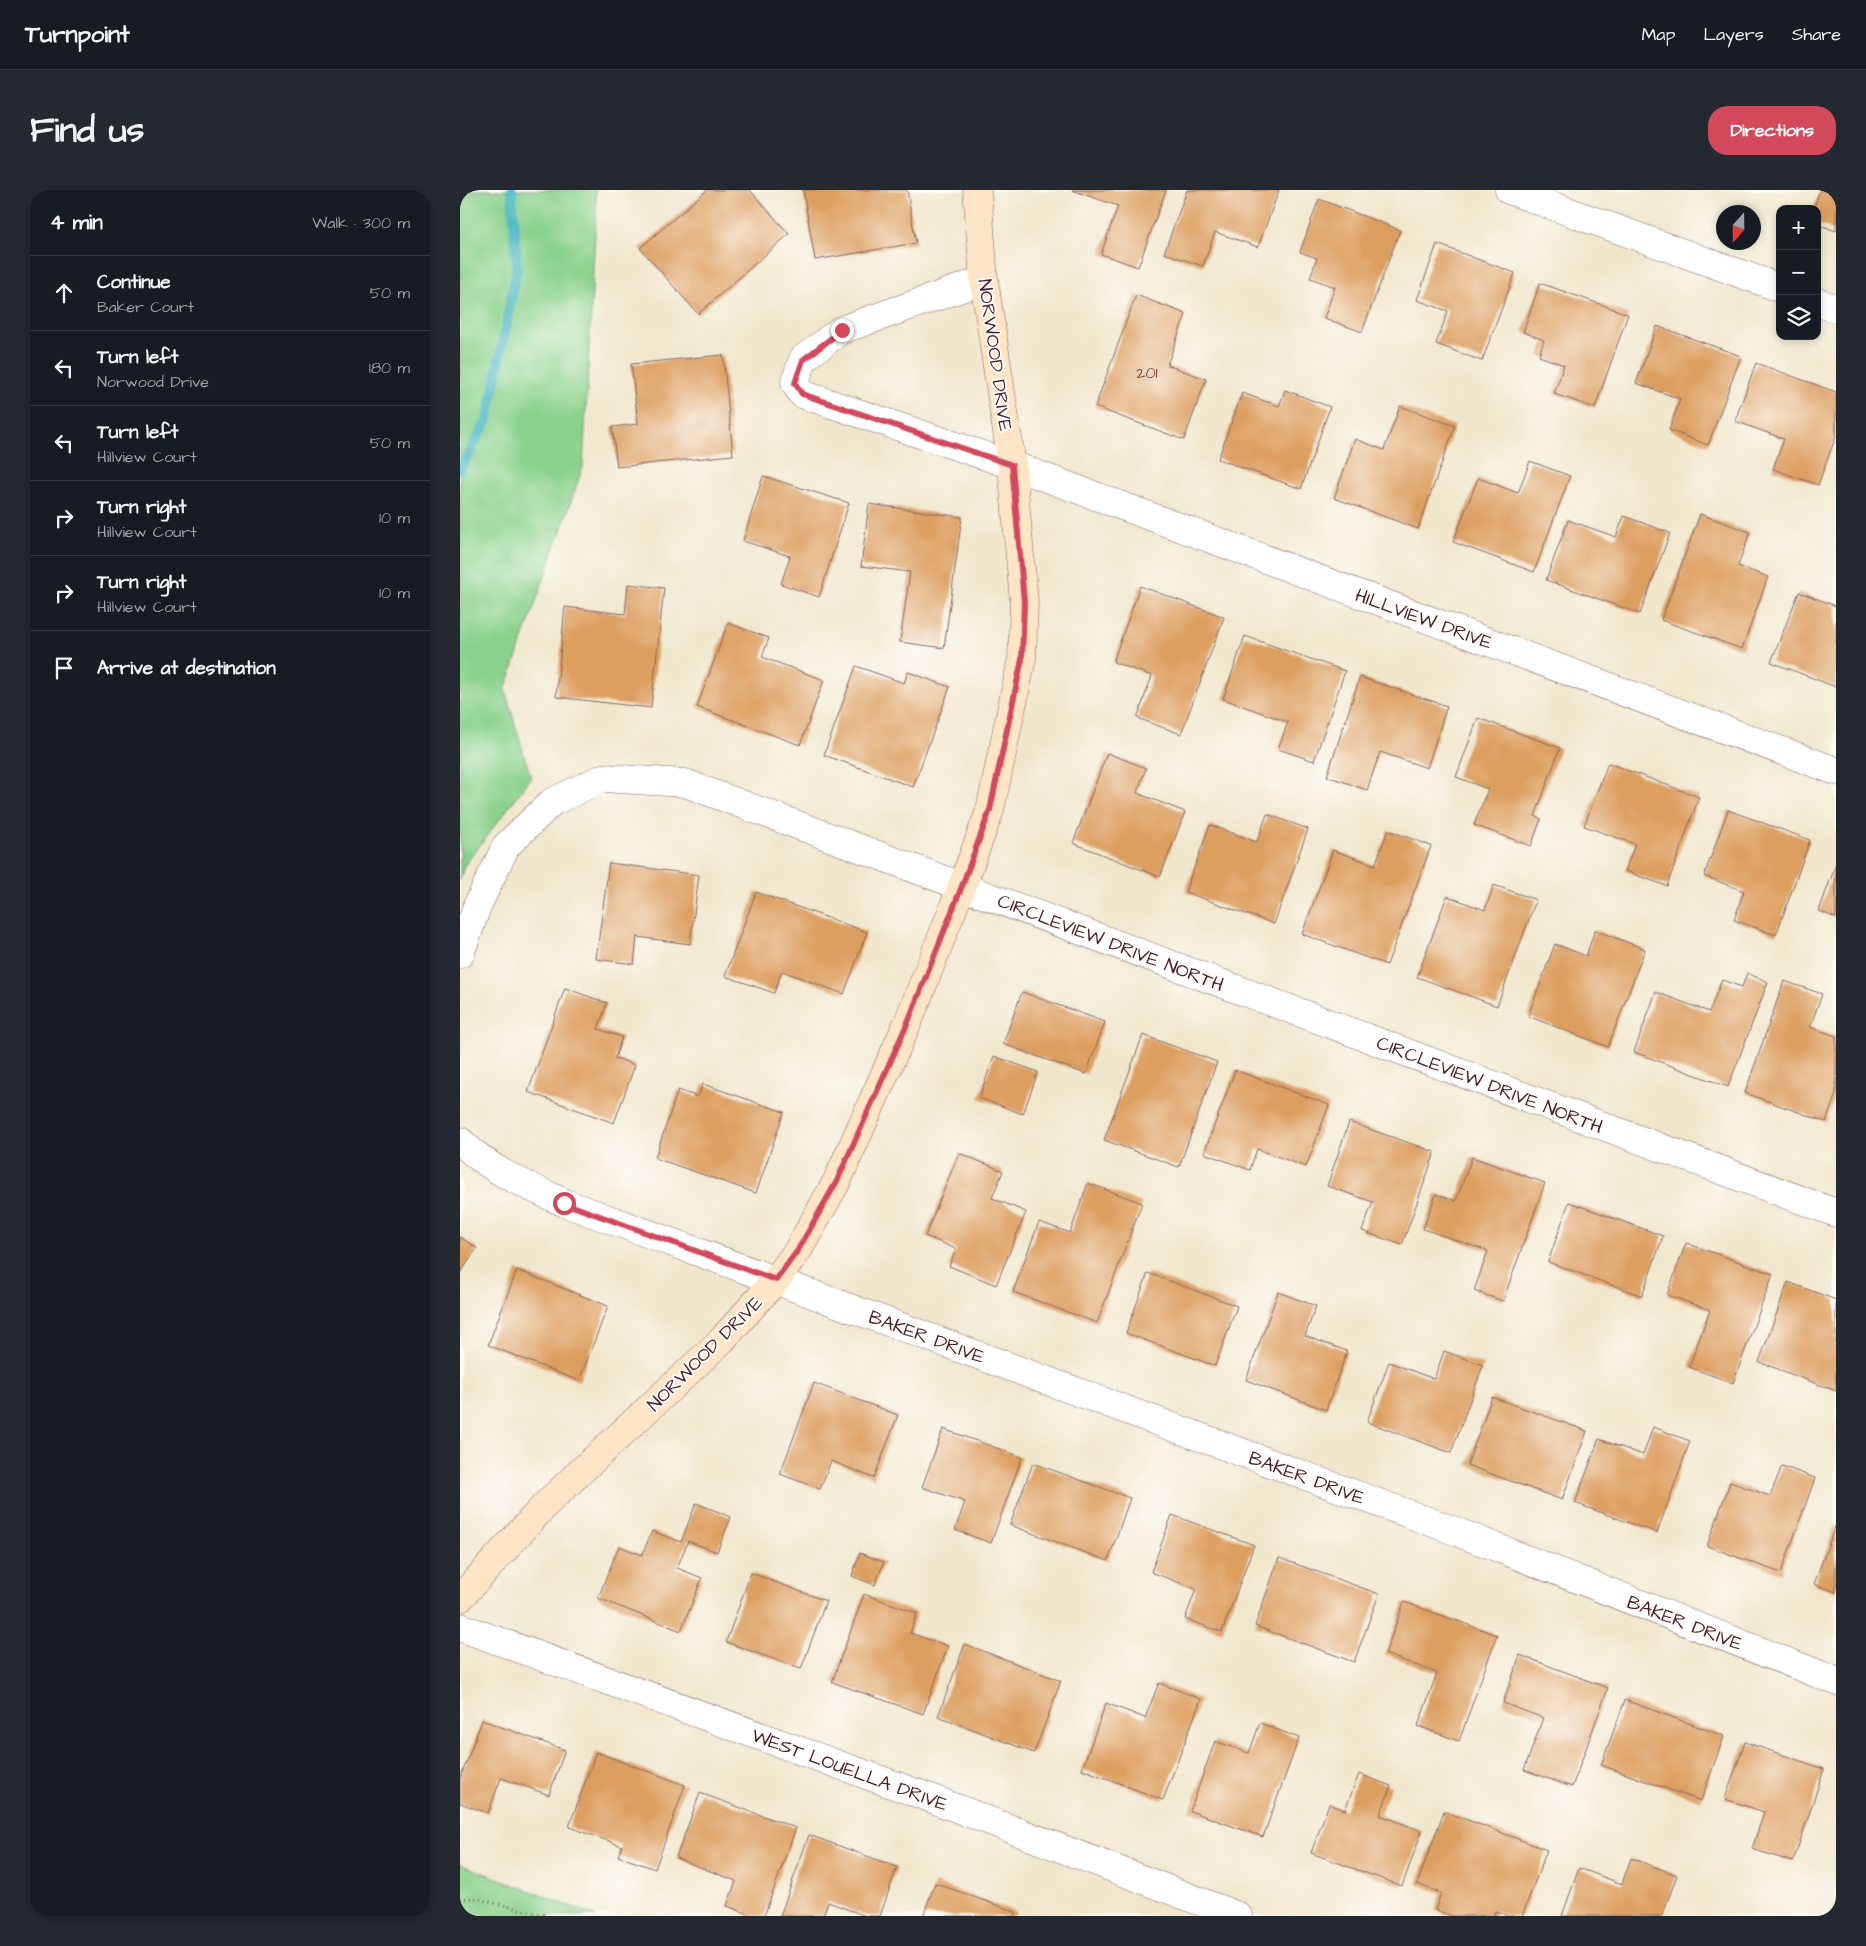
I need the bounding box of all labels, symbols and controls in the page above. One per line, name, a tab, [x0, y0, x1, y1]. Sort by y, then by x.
text: Turnpoint	[25, 18, 130, 52]
text: Map	[1641, 22, 1675, 47]
text: Layers	[1703, 22, 1764, 47]
text: Share	[1792, 22, 1841, 47]
text: Find us	[30, 106, 144, 155]
button: Directions	[1708, 106, 1836, 155]
north arrow	[1716, 205, 1761, 250]
map controls	[1776, 205, 1821, 340]
button: +	[1776, 205, 1821, 250]
text: 4 min	[50, 208, 103, 237]
text: Walk · 300 m	[312, 212, 410, 234]
button: −	[1776, 250, 1821, 295]
text: Continue	[97, 269, 171, 296]
street label: NORWOOD DRIVE	[970, 277, 1019, 433]
icon: ahead	[50, 279, 78, 307]
text: 50 m	[370, 282, 410, 304]
button: layers	[1776, 295, 1821, 340]
text: Baker Court	[97, 296, 194, 318]
route end	[831, 319, 854, 342]
text: Turn left	[97, 344, 178, 371]
icon: left	[50, 354, 78, 382]
text: 180 m	[369, 357, 410, 379]
house number: 201	[1136, 362, 1158, 384]
text: Norwood Drive	[97, 371, 209, 393]
text: Turn left	[97, 419, 178, 446]
icon: left	[50, 429, 78, 457]
text: 50 m	[370, 432, 410, 454]
text: Hillview Court	[97, 446, 197, 468]
text: Turn right	[97, 494, 186, 521]
icon: right	[50, 504, 78, 532]
text: 10 m	[379, 507, 410, 529]
text: Hillview Court	[97, 521, 197, 543]
text: Turn right	[97, 569, 186, 596]
icon: right	[50, 579, 78, 607]
text: 10 m	[379, 582, 410, 604]
street label: HILLVIEW DRIVE	[1351, 582, 1496, 657]
text: Hillview Court	[97, 596, 197, 618]
icon: arrive	[50, 654, 78, 682]
text: Arrive at destination	[97, 655, 276, 682]
street label: CIRCLEVIEW DRIVE NORTH	[993, 888, 1227, 999]
street label: CIRCLEVIEW DRIVE NORTH	[1372, 1030, 1606, 1141]
route start	[553, 1192, 576, 1215]
street label: NORWOOD DRIVE	[641, 1290, 769, 1418]
street label: BAKER DRIVE	[865, 1304, 988, 1371]
street label: BAKER DRIVE	[1245, 1445, 1368, 1512]
street label: BAKER DRIVE	[1623, 1589, 1746, 1658]
street label: WEST LOUELLA DRIVE	[748, 1722, 951, 1818]

